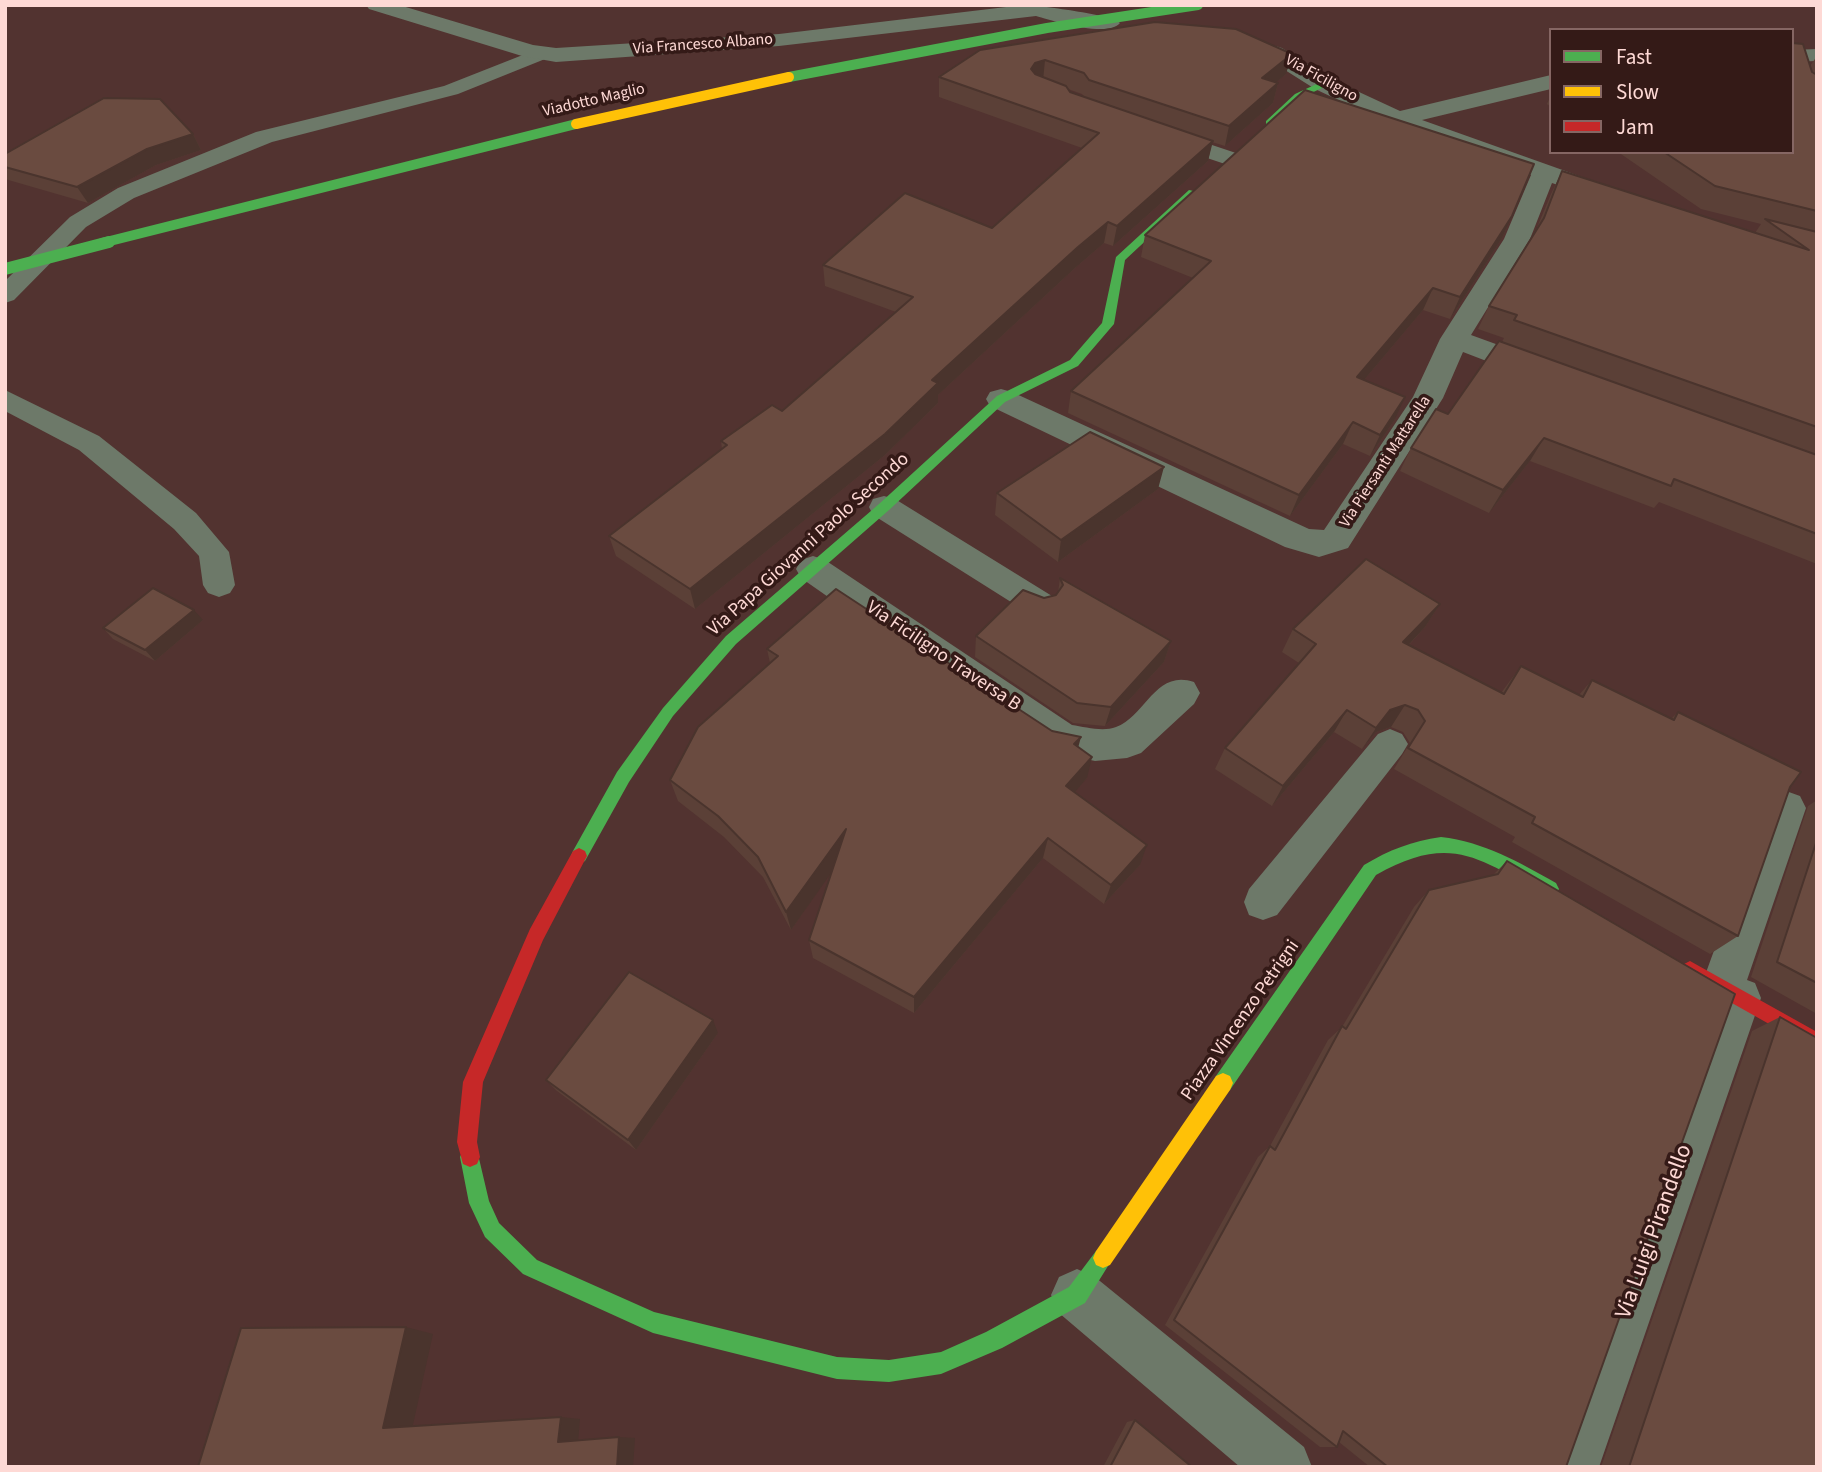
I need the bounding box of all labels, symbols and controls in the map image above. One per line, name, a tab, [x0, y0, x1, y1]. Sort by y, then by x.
legend	[1549, 28, 1794, 154]
street label: Via Francesco Albano	[632, 31, 774, 59]
text: Fast	[1616, 42, 1652, 72]
street label: Via Ficiligno	[1281, 51, 1361, 107]
text: Slow	[1616, 77, 1659, 107]
street label: Viadotto Maglio	[541, 80, 647, 122]
text: Jam	[1616, 112, 1654, 142]
street label: Via Piersanti Mattarella	[1336, 393, 1436, 531]
street label: Via Papa Giovanni Paolo Secondo	[704, 449, 914, 641]
street label: Via Ficiligno Traversa B	[862, 597, 1024, 717]
street label: Piazza Vincenzo Petrigni	[1177, 936, 1305, 1106]
street label: Via Luigi Pirandello	[1611, 1141, 1699, 1323]

